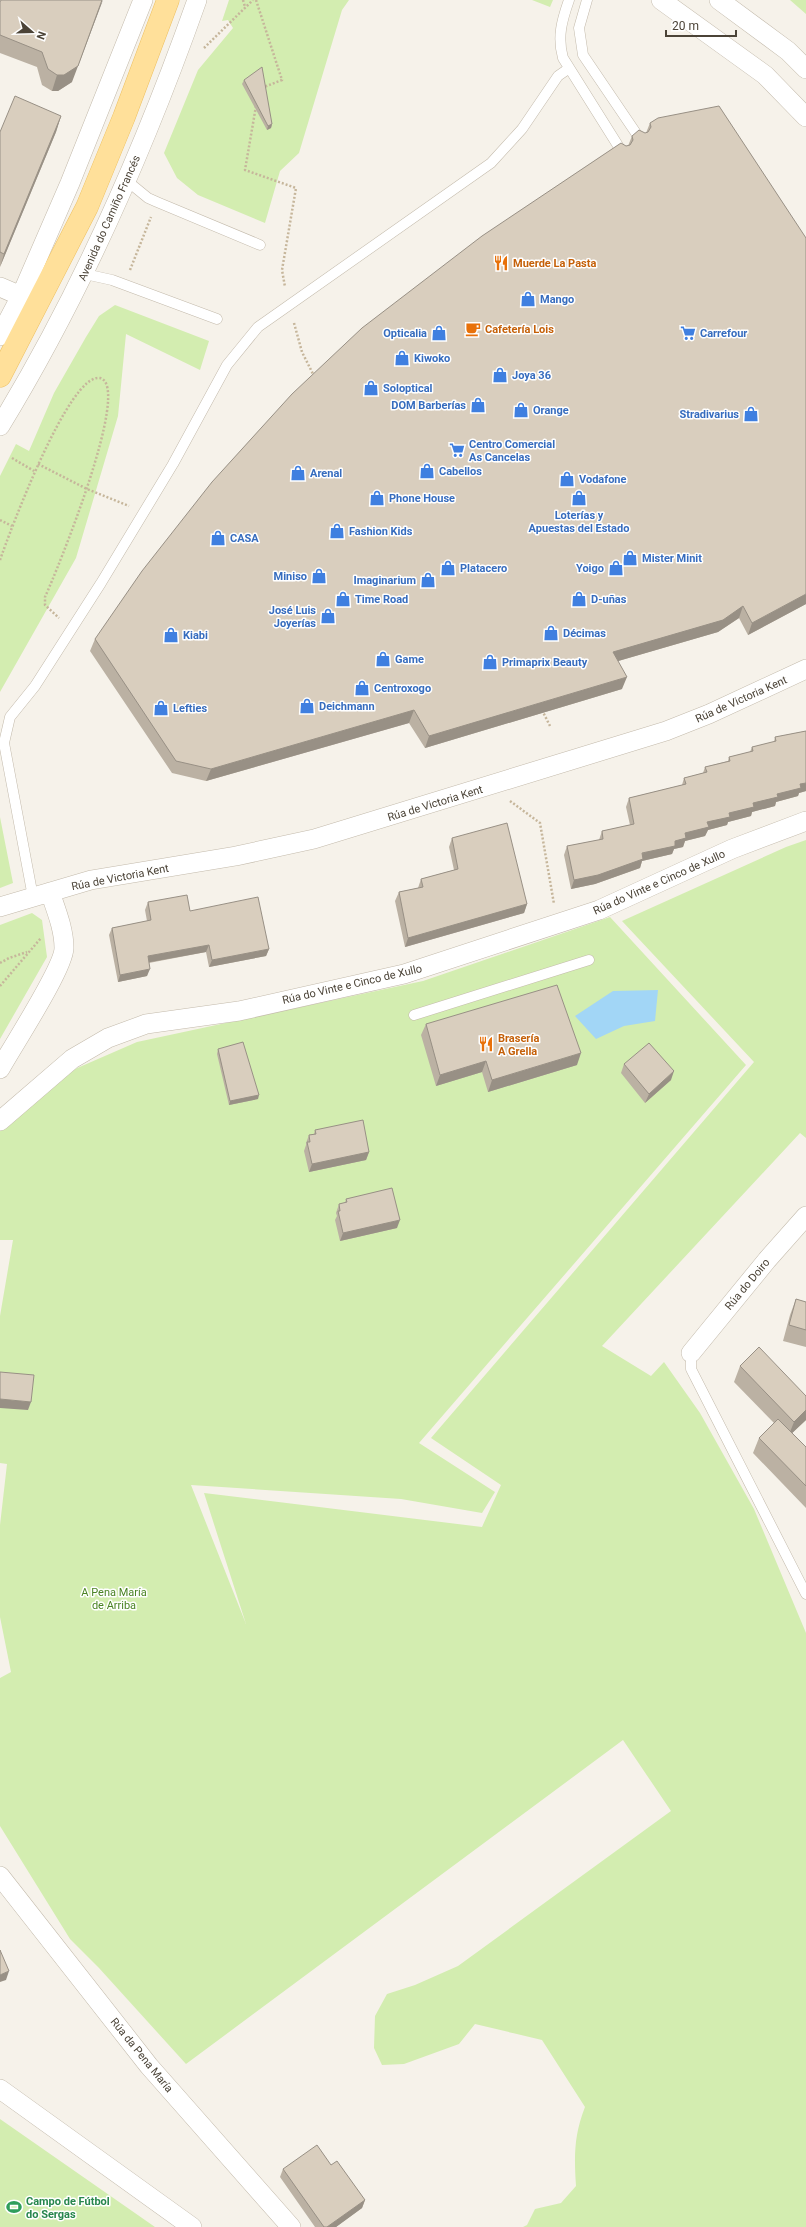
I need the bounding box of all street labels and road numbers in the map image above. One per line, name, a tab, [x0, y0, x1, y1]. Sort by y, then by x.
street label: Avenida do Camiño Francés	[76, 153, 143, 283]
street label: Rúa de Victoria Kent	[693, 673, 789, 726]
street label: Rúa de Victoria Kent	[386, 783, 485, 824]
street label: Rúa do Vinte e Cinco de Xullo	[591, 847, 727, 918]
street label: Rúa de Victoria Kent	[70, 862, 170, 893]
street label: Rúa do Vinte e Cinco de Xullo	[281, 962, 423, 1007]
street label: Rúa do Doiro	[722, 1256, 773, 1313]
street label: Rúa da Pena María	[108, 2015, 176, 2095]

